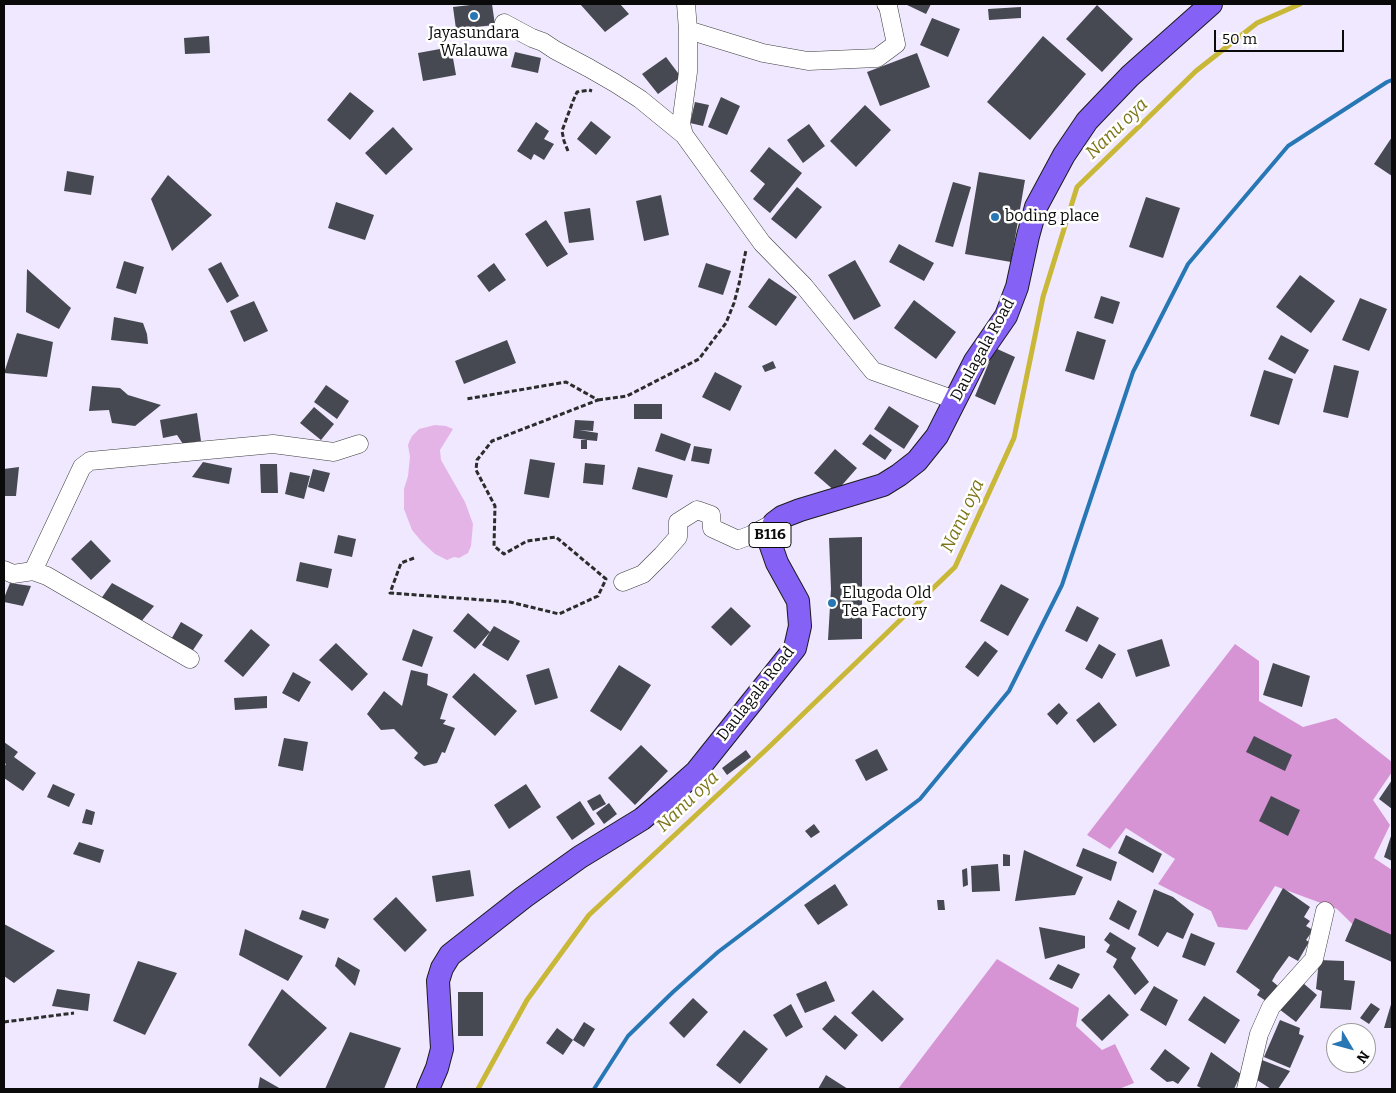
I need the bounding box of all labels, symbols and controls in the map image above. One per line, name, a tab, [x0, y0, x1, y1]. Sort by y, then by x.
marker: Jayasundara Walauwa	[468, 10, 480, 22]
scale bar	[1216, 20, 1346, 52]
place label: Jayasundara Walauwa	[428, 24, 520, 62]
text: 50 m	[1222, 30, 1257, 48]
water label: Nanu oya	[1081, 94, 1153, 164]
place label: boding place	[1005, 207, 1099, 227]
marker: boding place	[989, 211, 1001, 223]
street label: Daulagala Road	[947, 295, 1019, 405]
water label: Nanu oya	[937, 476, 989, 556]
road number: B116	[749, 522, 791, 548]
place label: Elugoda Old Tea Factory	[842, 584, 932, 622]
marker: Elugoda Old Tea Factory	[826, 597, 838, 609]
street label: Daulagala Road	[713, 643, 799, 745]
water label: Nanu oya	[652, 767, 724, 837]
north arrow	[1326, 1023, 1376, 1073]
text: N	[1353, 1047, 1373, 1066]

